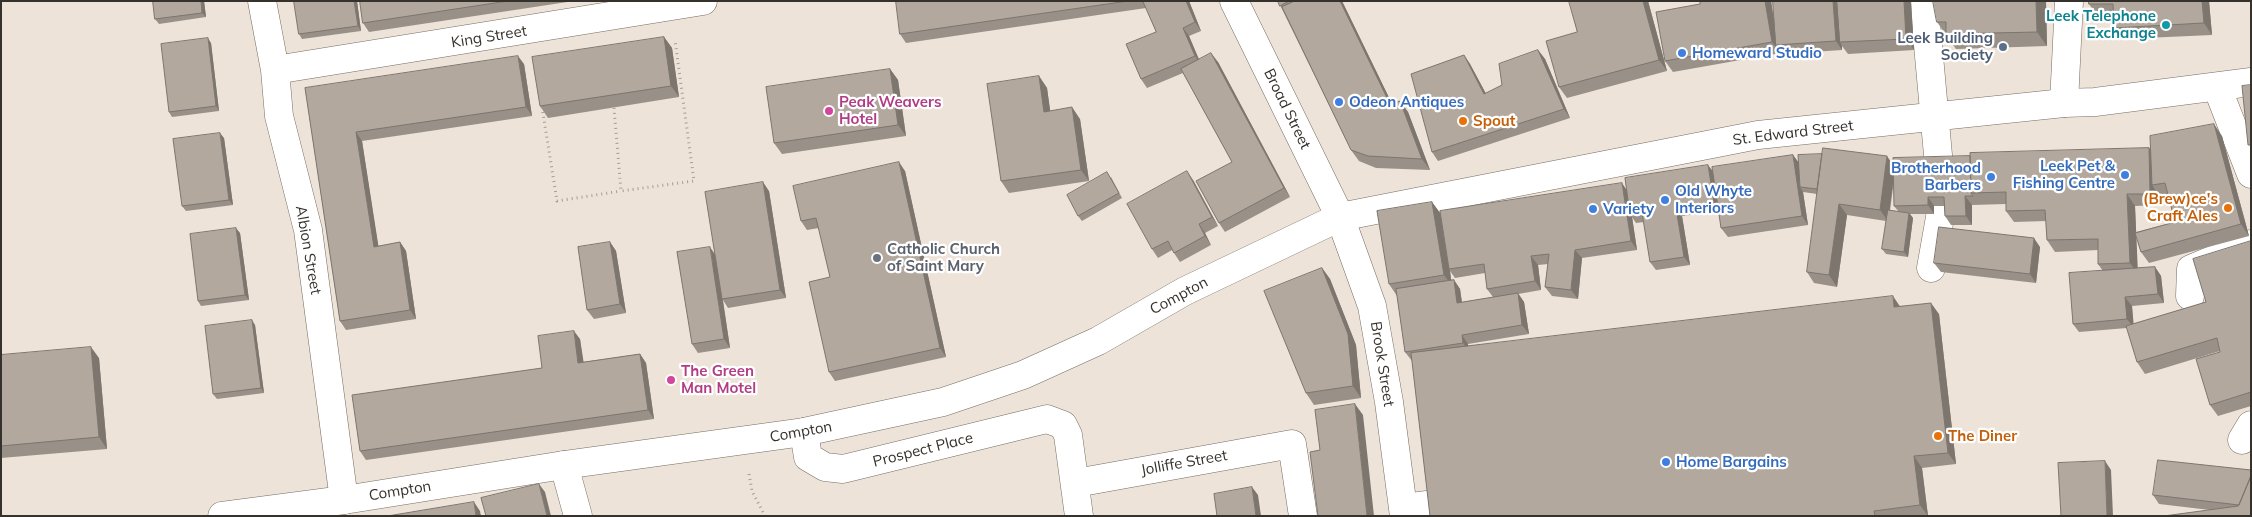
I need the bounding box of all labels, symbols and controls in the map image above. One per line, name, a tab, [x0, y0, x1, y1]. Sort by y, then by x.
place label: Leek Telephone Exchange	[2046, 7, 2156, 42]
marker: Leek Telephone Exchange	[2160, 19, 2172, 31]
street label: King Street	[450, 22, 528, 52]
place label: Leek Building Society	[1897, 29, 1993, 64]
marker: Leek Building Society	[1997, 41, 2009, 53]
place label: Homeward Studio	[1692, 44, 1822, 62]
marker: Homeward Studio	[1676, 47, 1688, 59]
street label: Broad Street	[1260, 66, 1314, 152]
place label: Peak Weavers Hotel	[839, 93, 941, 128]
place label: Odeon Antiques	[1349, 93, 1464, 111]
marker: Odeon Antiques	[1333, 96, 1345, 108]
marker: Peak Weavers Hotel	[823, 105, 835, 117]
place label: Spout	[1473, 112, 1515, 130]
marker: Spout	[1457, 115, 1469, 127]
street label: St. Edward Street	[1732, 117, 1854, 149]
place label: Leek Pet & Fishing Centre	[2013, 157, 2115, 192]
place label: Brotherhood Barbers	[1891, 159, 1981, 194]
marker: Leek Pet & Fishing Centre	[2119, 169, 2131, 181]
marker: Brotherhood Barbers	[1985, 171, 1997, 183]
place label: Old Whyte Interiors	[1675, 182, 1752, 217]
place label: (Brew)ce's Craft Ales	[2143, 190, 2218, 225]
marker: Old Whyte Interiors	[1659, 194, 1671, 206]
place label: Variety	[1603, 200, 1654, 218]
marker: (Brew)ce's Craft Ales	[2222, 202, 2234, 214]
marker: Variety	[1587, 203, 1599, 215]
street label: Albion Street	[291, 204, 325, 296]
place label: Catholic Church of Saint Mary	[887, 240, 1000, 275]
marker: Catholic Church of Saint Mary	[871, 252, 883, 264]
street label: Compton	[1147, 273, 1211, 319]
street label: Brook Street	[1366, 320, 1398, 408]
place label: The Green Man Motel	[681, 362, 756, 397]
marker: The Green Man Motel	[665, 374, 677, 386]
street label: Compton	[768, 418, 834, 446]
place label: The Diner	[1948, 427, 2017, 445]
street label: Prospect Place	[871, 429, 975, 471]
marker: The Diner	[1932, 430, 1944, 442]
street label: Jolliffe Street	[1139, 447, 1229, 479]
place label: Home Bargains	[1676, 453, 1787, 471]
marker: Home Bargains	[1660, 456, 1672, 468]
street label: Compton	[368, 477, 432, 505]

